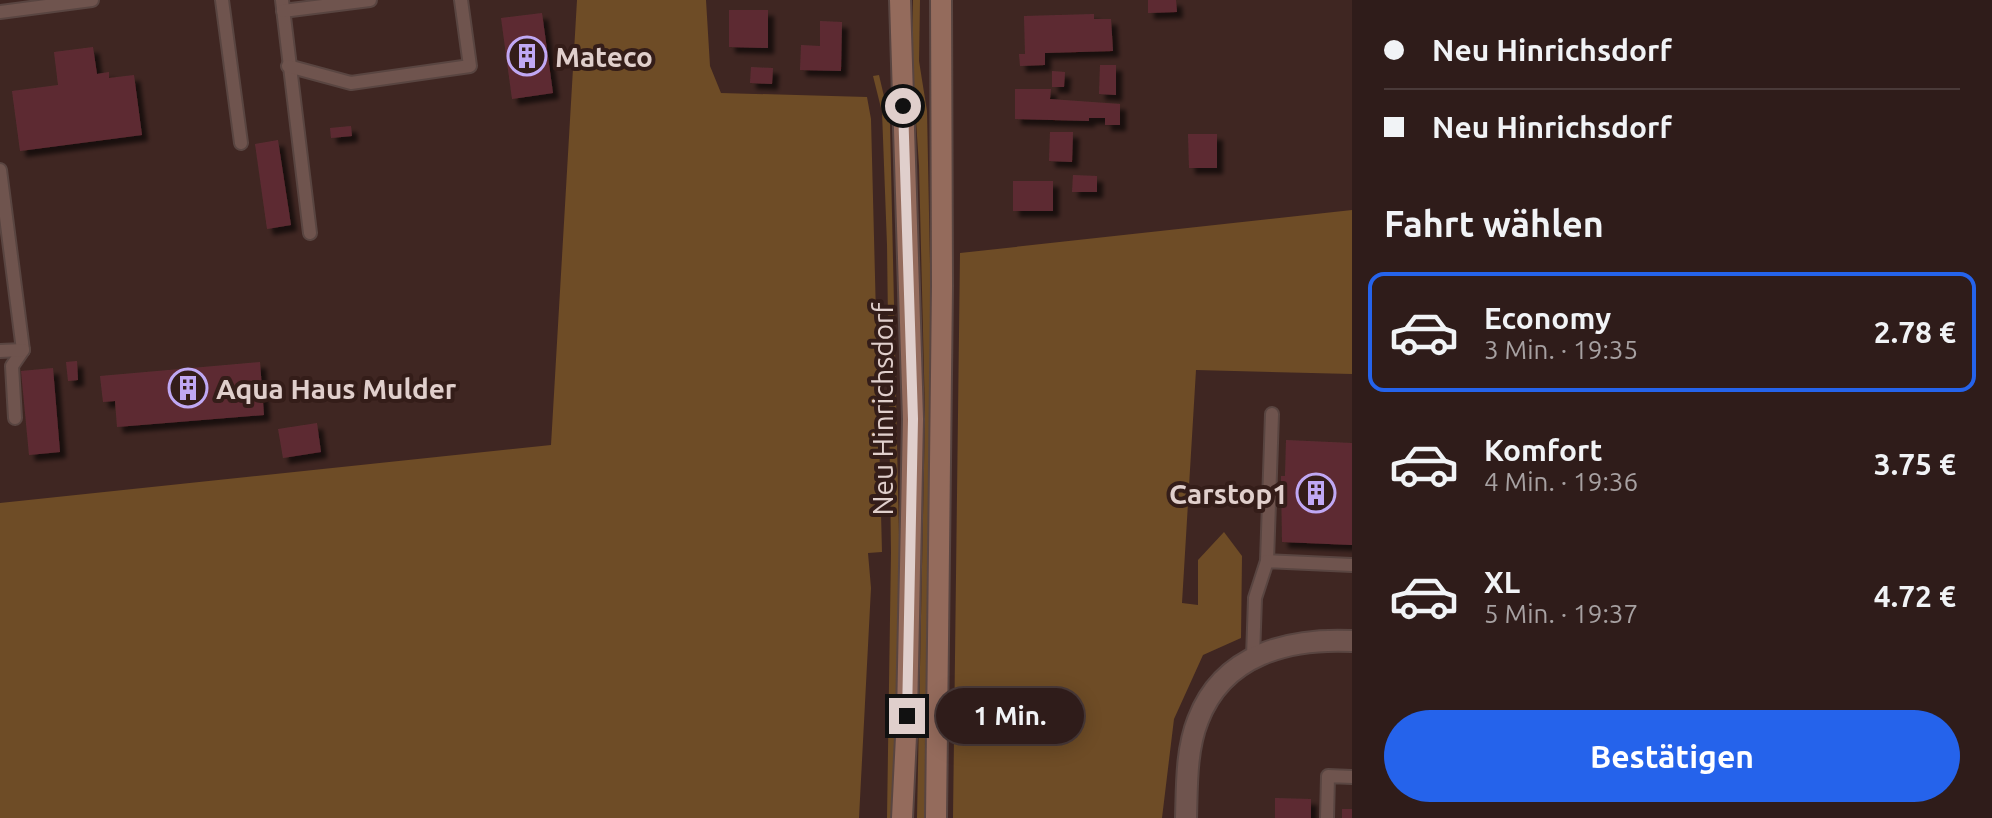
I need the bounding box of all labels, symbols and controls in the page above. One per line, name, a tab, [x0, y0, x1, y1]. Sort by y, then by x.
text: Neu Hinrichsdorf	[1432, 33, 1672, 67]
building icon: Mateco	[506, 35, 548, 77]
place label: Mateco	[555, 41, 653, 72]
route start	[885, 88, 921, 124]
text: Neu Hinrichsdorf	[1432, 110, 1672, 144]
text: Fahrt wählen	[1384, 203, 1604, 244]
icon: car	[1388, 296, 1460, 368]
text: Economy	[1484, 301, 1611, 335]
street label: Neu Hinrichsdorf	[867, 302, 898, 515]
text: 2.78 €	[1874, 315, 1956, 349]
text: 3 Min. · 19:35	[1484, 335, 1638, 364]
building icon: Aqua Haus Mulder	[167, 367, 209, 409]
place label: Aqua Haus Mulder	[216, 373, 457, 404]
icon: car	[1388, 428, 1460, 500]
text: Komfort	[1484, 433, 1602, 467]
text: 3.75 €	[1874, 447, 1956, 481]
text: 4 Min. · 19:36	[1484, 467, 1638, 496]
building icon: Carstop1	[1295, 472, 1337, 514]
place label: Carstop1	[1169, 478, 1288, 509]
icon: car	[1388, 560, 1460, 632]
text: XL	[1484, 565, 1520, 599]
text: 4.72 €	[1874, 579, 1956, 613]
text: 5 Min. · 19:37	[1484, 599, 1638, 628]
callout: 1 Min.	[935, 688, 1083, 744]
route end	[889, 698, 925, 734]
text: 1 Min.	[974, 701, 1046, 730]
button: Bestätigen	[1384, 710, 1960, 802]

